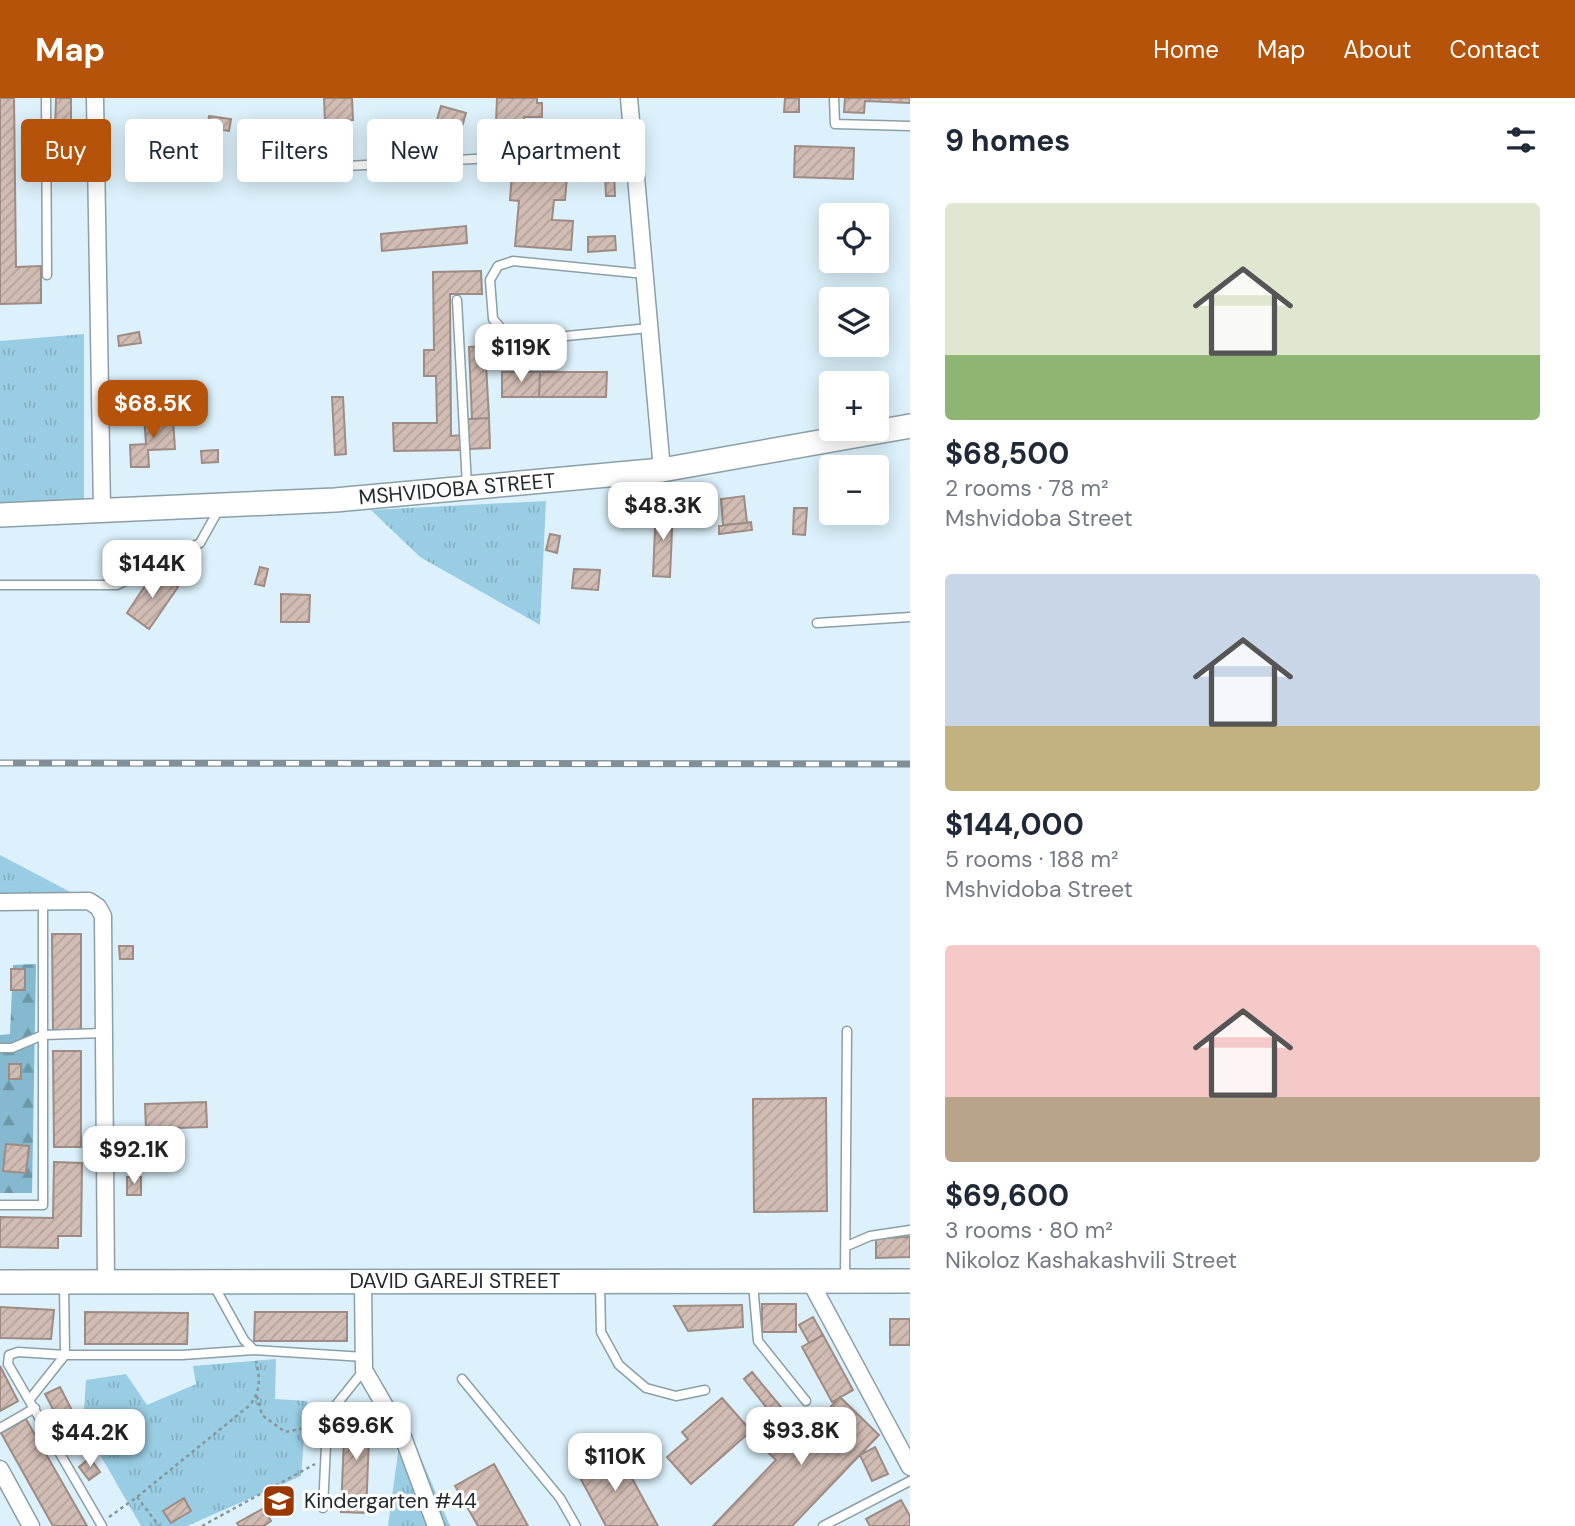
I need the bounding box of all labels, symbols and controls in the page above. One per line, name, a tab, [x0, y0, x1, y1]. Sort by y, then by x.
text: Map	[35, 28, 105, 71]
text: Home	[1153, 34, 1219, 65]
text: Map	[1257, 34, 1305, 65]
text: About	[1343, 34, 1412, 65]
text: Contact	[1450, 34, 1540, 65]
chip: Buy	[21, 119, 111, 182]
chip: Rent	[125, 119, 223, 182]
chip: Filters	[237, 119, 353, 182]
chip: New	[367, 119, 463, 182]
chip: Apartment	[477, 119, 645, 182]
text: 9 homes	[945, 121, 1070, 160]
icon: filters	[1502, 121, 1540, 159]
map controls	[819, 203, 889, 525]
button: locate	[819, 203, 889, 273]
icon: home	[1180, 248, 1306, 374]
button: layers	[819, 287, 889, 357]
pin: $119K	[472, 324, 570, 384]
text: $119K	[491, 332, 551, 362]
button: +	[819, 371, 889, 441]
pin: $68.5K	[96, 380, 210, 440]
text: $68.5K	[114, 388, 192, 418]
text: $68,500	[945, 434, 1069, 473]
button: −	[819, 455, 889, 525]
street label: MSHVIDOBA STREET	[357, 466, 557, 512]
text: 2 rooms · 78 m²	[945, 473, 1109, 503]
pin: $48.3K	[606, 482, 720, 542]
text: $48.3K	[624, 490, 702, 520]
text: Mshvidoba Street	[945, 503, 1133, 533]
pin: $144K	[103, 540, 201, 600]
text: $144K	[118, 548, 186, 578]
icon: home	[1180, 619, 1306, 745]
text: $144,000	[945, 805, 1084, 844]
text: 5 rooms · 188 m²	[945, 844, 1119, 874]
text: Mshvidoba Street	[945, 874, 1133, 904]
icon: home	[1180, 990, 1306, 1116]
pin: $92.1K	[77, 1126, 191, 1186]
text: $92.1K	[99, 1134, 169, 1164]
text: $69,600	[945, 1176, 1069, 1215]
text: 3 rooms · 80 m²	[945, 1215, 1113, 1245]
text: Nikoloz Kashakashvili Street	[945, 1245, 1237, 1275]
street label: DAVID GAREJI STREET	[349, 1267, 561, 1295]
pin: $69.6K	[299, 1402, 413, 1462]
pin: $93.8K	[744, 1408, 858, 1467]
pin: $44.2K	[33, 1410, 147, 1469]
text: $69.6K	[318, 1410, 394, 1440]
text: $93.8K	[762, 1415, 840, 1445]
text: $44.2K	[51, 1417, 129, 1447]
pin: $110K	[566, 1434, 664, 1493]
text: $110K	[584, 1441, 646, 1471]
school or university icon: Kindergarten #44	[260, 1482, 298, 1520]
place label: Kindergarten #44	[304, 1487, 477, 1515]

